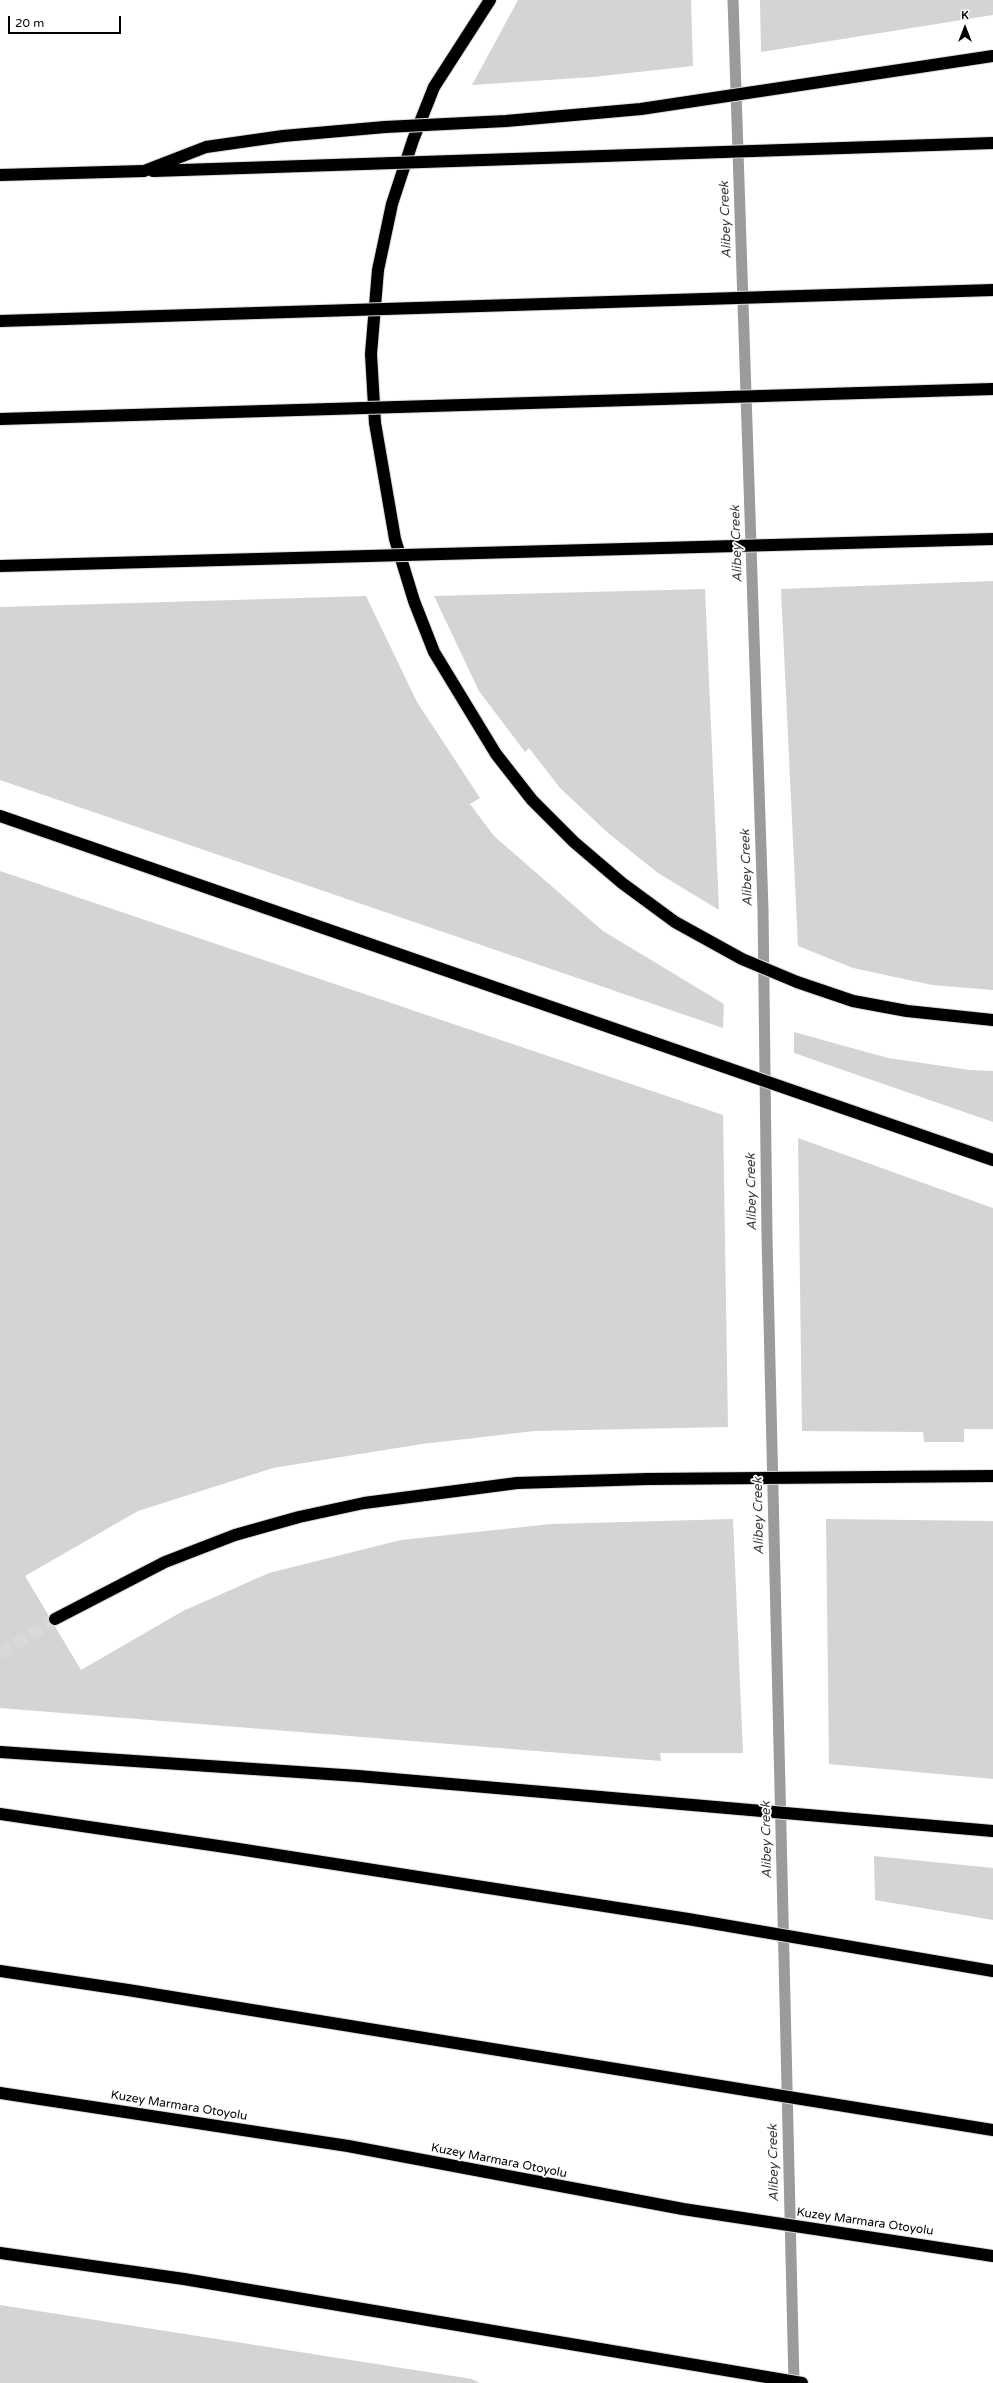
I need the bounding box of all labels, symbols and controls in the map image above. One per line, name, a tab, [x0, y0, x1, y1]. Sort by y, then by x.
scale bar	[10, 8, 123, 34]
north arrow	[945, 8, 985, 48]
text: K	[961, 9, 969, 22]
text: 20 m	[15, 16, 44, 30]
water label: Alibey Creek	[717, 181, 735, 259]
water label: Alibey Creek	[728, 505, 746, 583]
water label: Alibey Creek	[738, 829, 756, 907]
water label: Alibey Creek	[744, 1153, 760, 1231]
water label: Alibey Creek	[751, 1477, 767, 1555]
water label: Alibey Creek	[759, 1801, 775, 1879]
street label: Kuzey Marmara Otoyolu	[110, 2088, 248, 2124]
water label: Alibey Creek	[766, 2124, 782, 2202]
street label: Kuzey Marmara Otoyolu	[430, 2141, 568, 2181]
street label: Kuzey Marmara Otoyolu	[796, 2205, 934, 2239]

